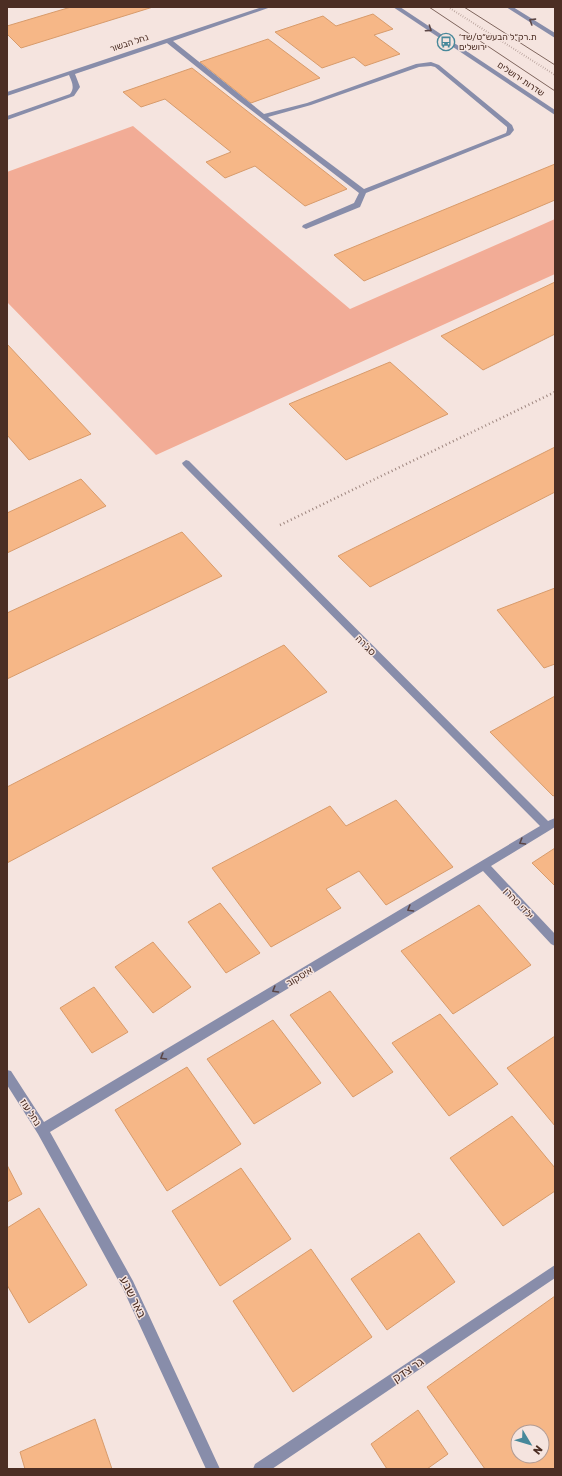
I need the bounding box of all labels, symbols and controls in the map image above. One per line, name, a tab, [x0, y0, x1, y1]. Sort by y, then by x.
one-way arrow	[529, 19, 536, 26]
one-way arrow	[425, 24, 432, 32]
street label: נחל הבשור	[108, 32, 150, 54]
bus stop icon: ת.רק״ל הבעש״ט/שד׳ ירושלים	[436, 32, 456, 52]
place label: ת.רק״ל הבעש״ט/שד׳ ירושלים	[459, 32, 537, 52]
street label: שדרות ירושלים	[496, 60, 546, 98]
street label: סג'רה	[353, 633, 378, 658]
one-way arrow	[519, 837, 526, 844]
street label: ילדי טהרן	[501, 886, 536, 922]
one-way arrow	[407, 904, 414, 911]
street label: איסקוב	[284, 964, 315, 989]
one-way arrow	[272, 986, 279, 993]
one-way arrow	[160, 1053, 167, 1060]
street label: נחל עוז	[17, 1097, 43, 1128]
street label: באר שבע	[117, 1274, 149, 1321]
street label: גר צדק	[390, 1354, 426, 1386]
north arrow	[510, 1424, 550, 1464]
text: N	[530, 1443, 545, 1457]

